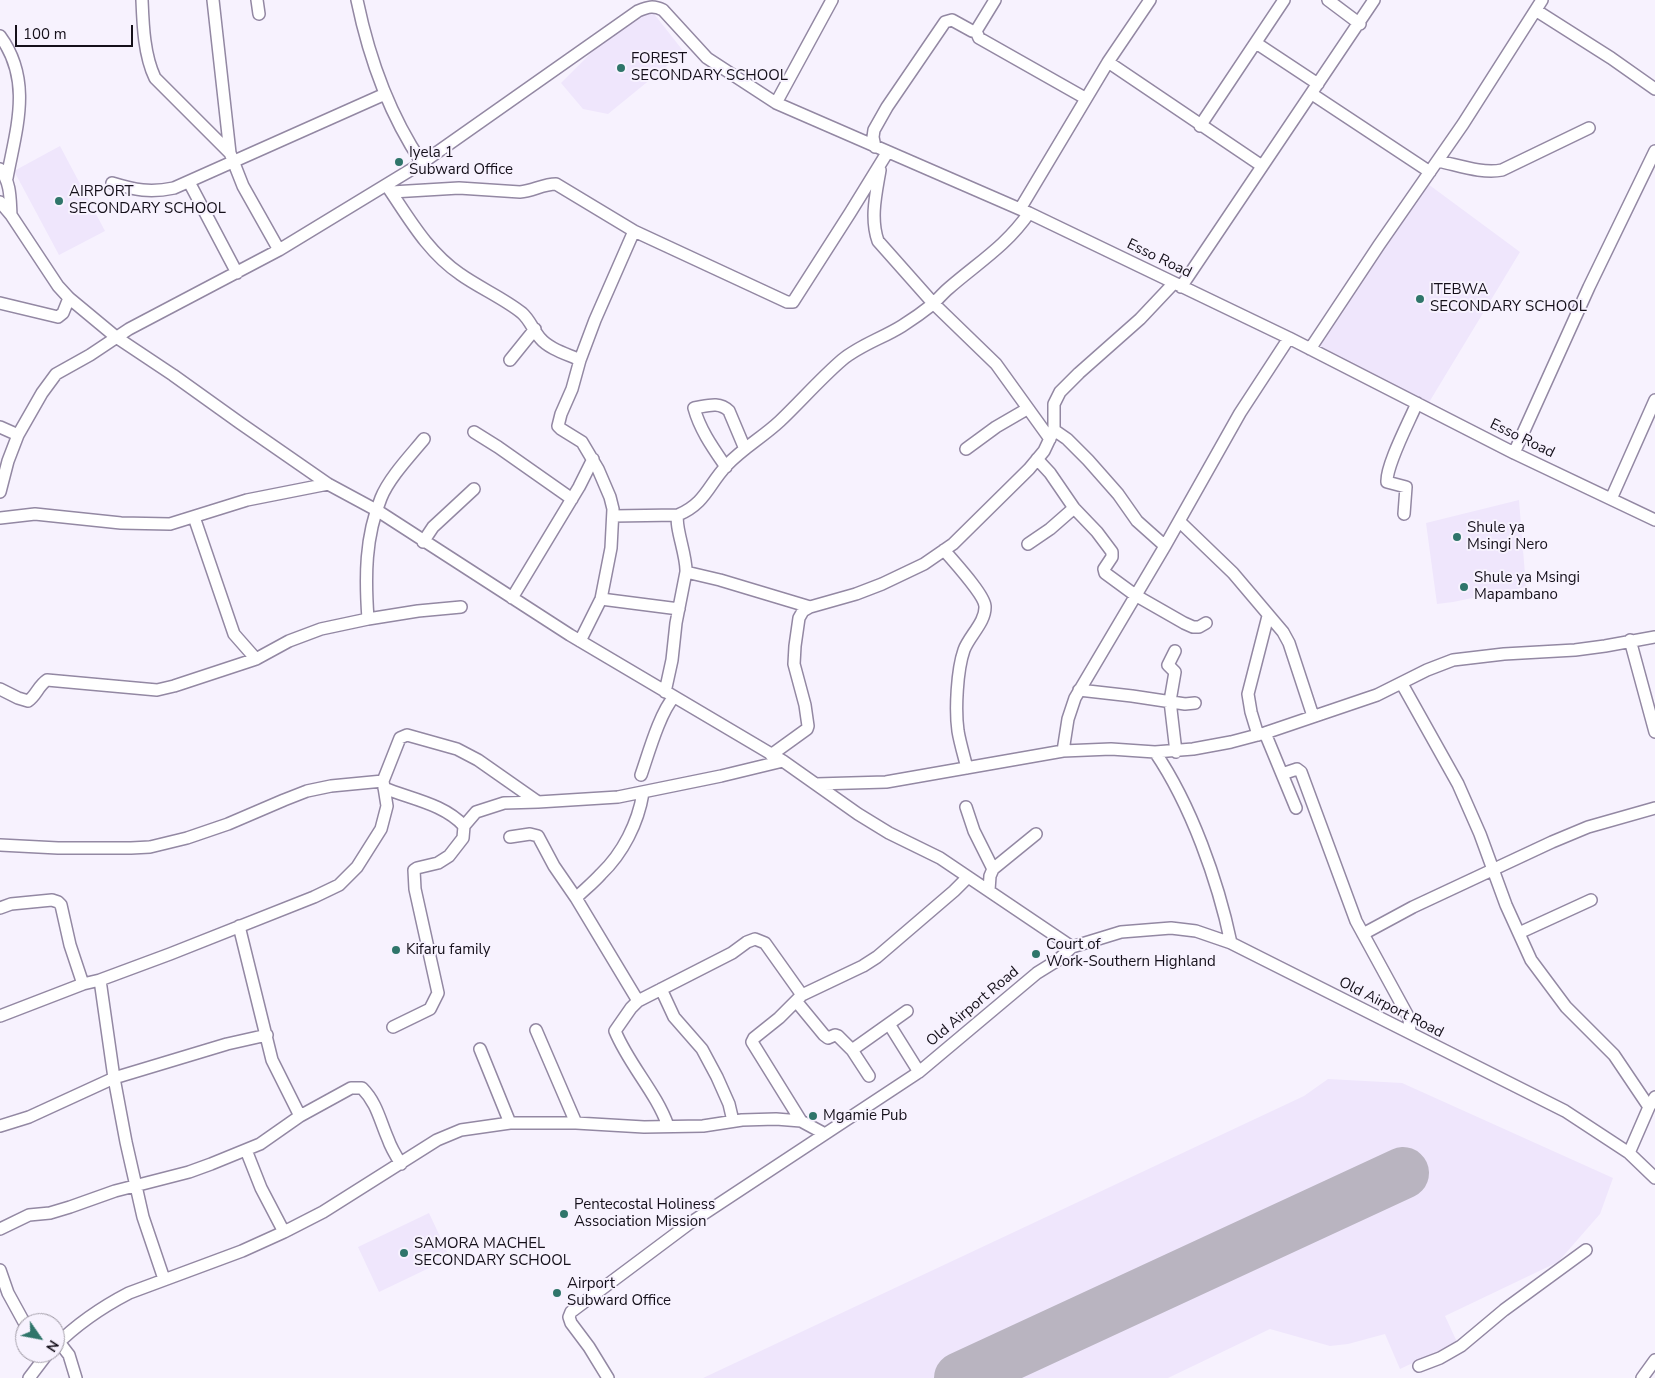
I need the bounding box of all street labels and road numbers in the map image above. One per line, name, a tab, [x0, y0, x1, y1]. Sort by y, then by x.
street label: Esso Road	[1124, 236, 1194, 282]
street label: Esso Road	[1487, 416, 1557, 462]
street label: Old Airport Road	[923, 963, 1023, 1051]
street label: Old Airport Road	[1336, 974, 1446, 1042]

